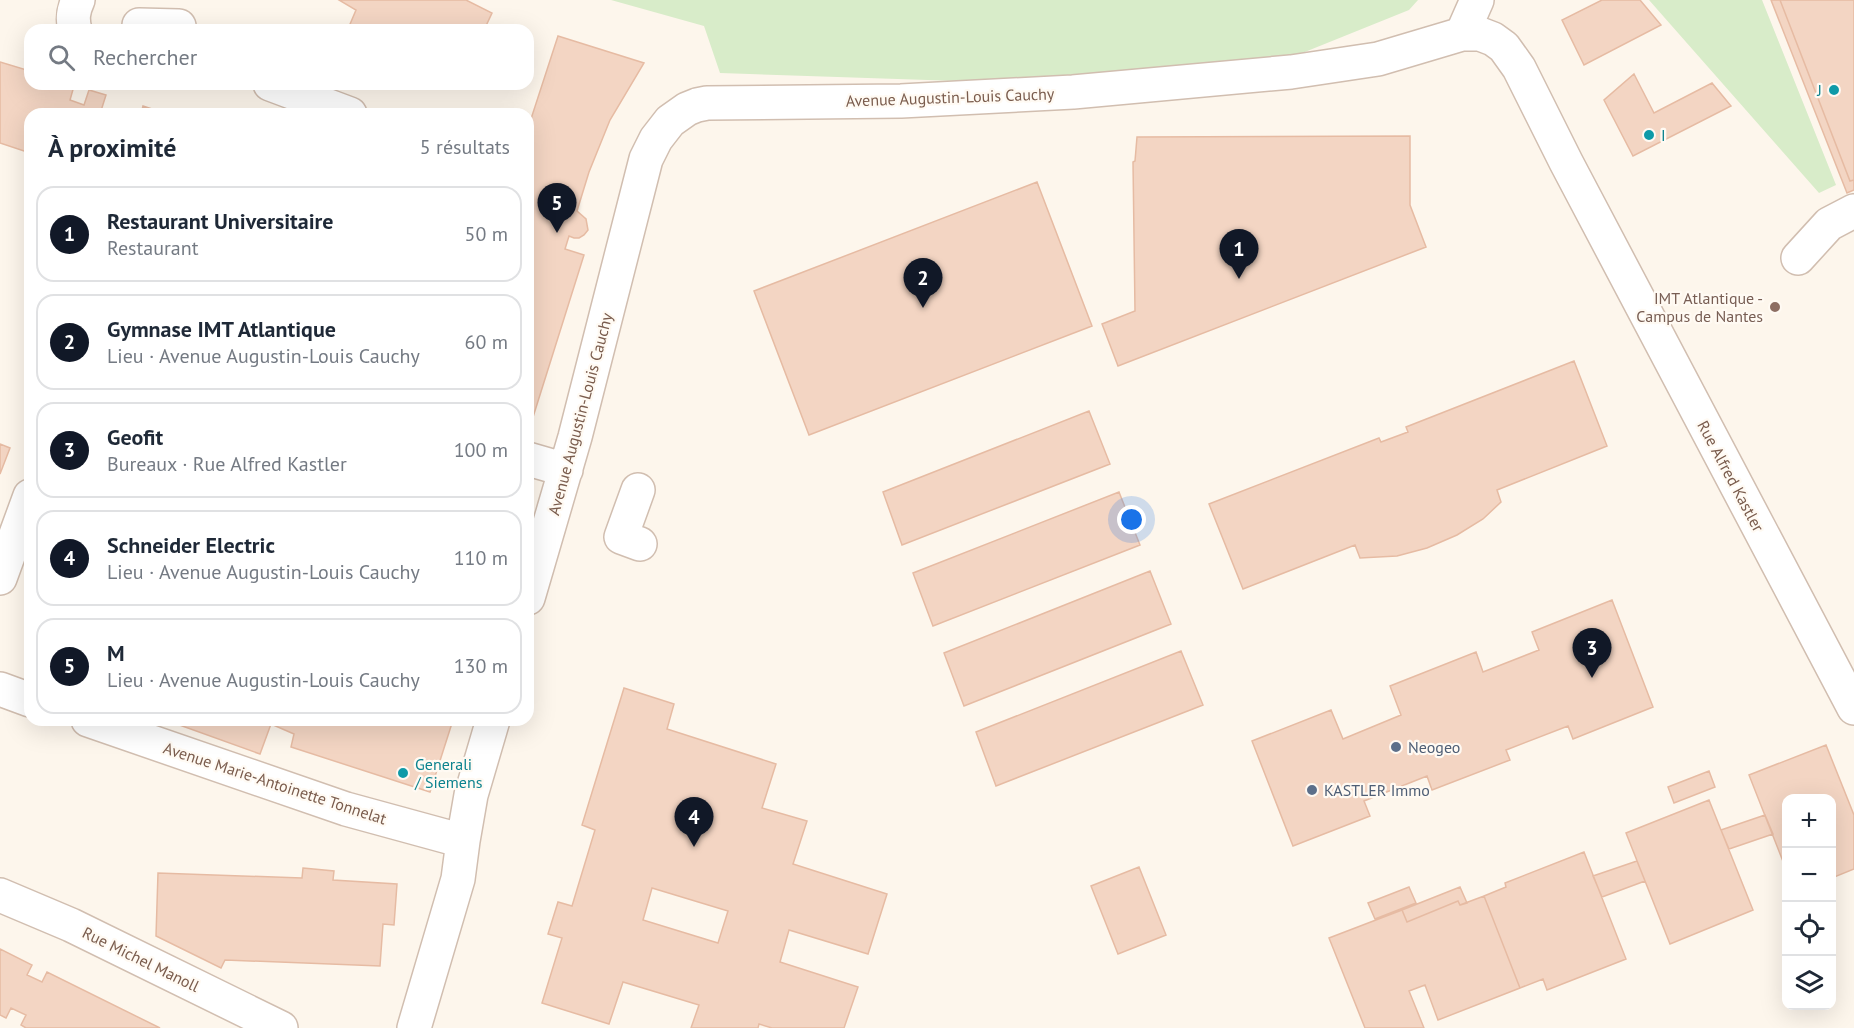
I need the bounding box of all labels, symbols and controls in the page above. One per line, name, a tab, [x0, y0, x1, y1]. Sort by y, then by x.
search box	[24, 24, 534, 90]
icon: search	[45, 41, 78, 74]
text: Rechercher	[93, 43, 197, 71]
place label: J	[1816, 80, 1822, 100]
street label: Avenue Augustin-Louis Cauchy	[845, 83, 1055, 111]
marker: J	[1827, 83, 1841, 97]
place label: I	[1661, 125, 1666, 145]
marker: I	[1642, 128, 1656, 142]
text: À proximité	[48, 131, 176, 164]
text: 5 résultats	[420, 134, 510, 160]
pin: 5	[538, 184, 576, 233]
text: Restaurant Universitaire	[107, 207, 334, 235]
text: 1	[64, 221, 75, 247]
text: 50 m	[465, 221, 508, 247]
pin: 1	[1220, 230, 1258, 279]
text: Restaurant	[107, 235, 198, 261]
pin: 2	[904, 258, 942, 308]
place label: IMT Atlantique - Campus de Nantes	[1636, 288, 1763, 326]
marker: IMT Atlantique - Campus de Nantes	[1768, 300, 1782, 314]
street label: Avenue Augustin-Louis Cauchy	[543, 310, 617, 517]
text: Gymnase IMT Atlantique	[107, 315, 336, 343]
text: 2	[64, 329, 75, 355]
text: 60 m	[465, 329, 508, 355]
text: Lieu · Avenue Augustin-Louis Cauchy	[107, 343, 420, 369]
street label: Rue Alfred Kastler	[1693, 417, 1769, 536]
text: Geofit	[107, 423, 163, 451]
text: 3	[64, 437, 75, 463]
text: 100 m	[454, 437, 508, 463]
text: Bureaux · Rue Alfred Kastler	[107, 451, 347, 477]
your location	[1117, 505, 1146, 534]
text: Schneider Electric	[107, 531, 275, 559]
text: 4	[64, 545, 75, 571]
text: 110 m	[454, 545, 508, 571]
text: Lieu · Avenue Augustin-Louis Cauchy	[107, 559, 420, 585]
pin: 3	[1572, 628, 1612, 678]
text: M	[107, 639, 125, 667]
text: 5	[64, 653, 75, 679]
text: 130 m	[454, 653, 508, 679]
text: Lieu · Avenue Augustin-Louis Cauchy	[107, 667, 420, 693]
street label: Avenue Marie-Antoinette Tonnelat	[161, 737, 390, 829]
place label: Neogeo	[1408, 737, 1460, 757]
marker: Neogeo	[1389, 740, 1403, 754]
place label: Generali / Siemens	[414, 754, 483, 792]
marker: Generali / Siemens	[396, 766, 410, 780]
place label: KASTLER Immo	[1324, 780, 1430, 800]
marker: KASTLER Immo	[1305, 783, 1319, 797]
map controls	[1782, 794, 1836, 1010]
button: +	[1782, 794, 1836, 848]
pin: 4	[674, 798, 714, 847]
button: −	[1782, 848, 1836, 902]
button: locate	[1782, 902, 1836, 956]
street label: Rue Michel Manoll	[79, 922, 203, 996]
button: layers	[1782, 956, 1836, 1010]

